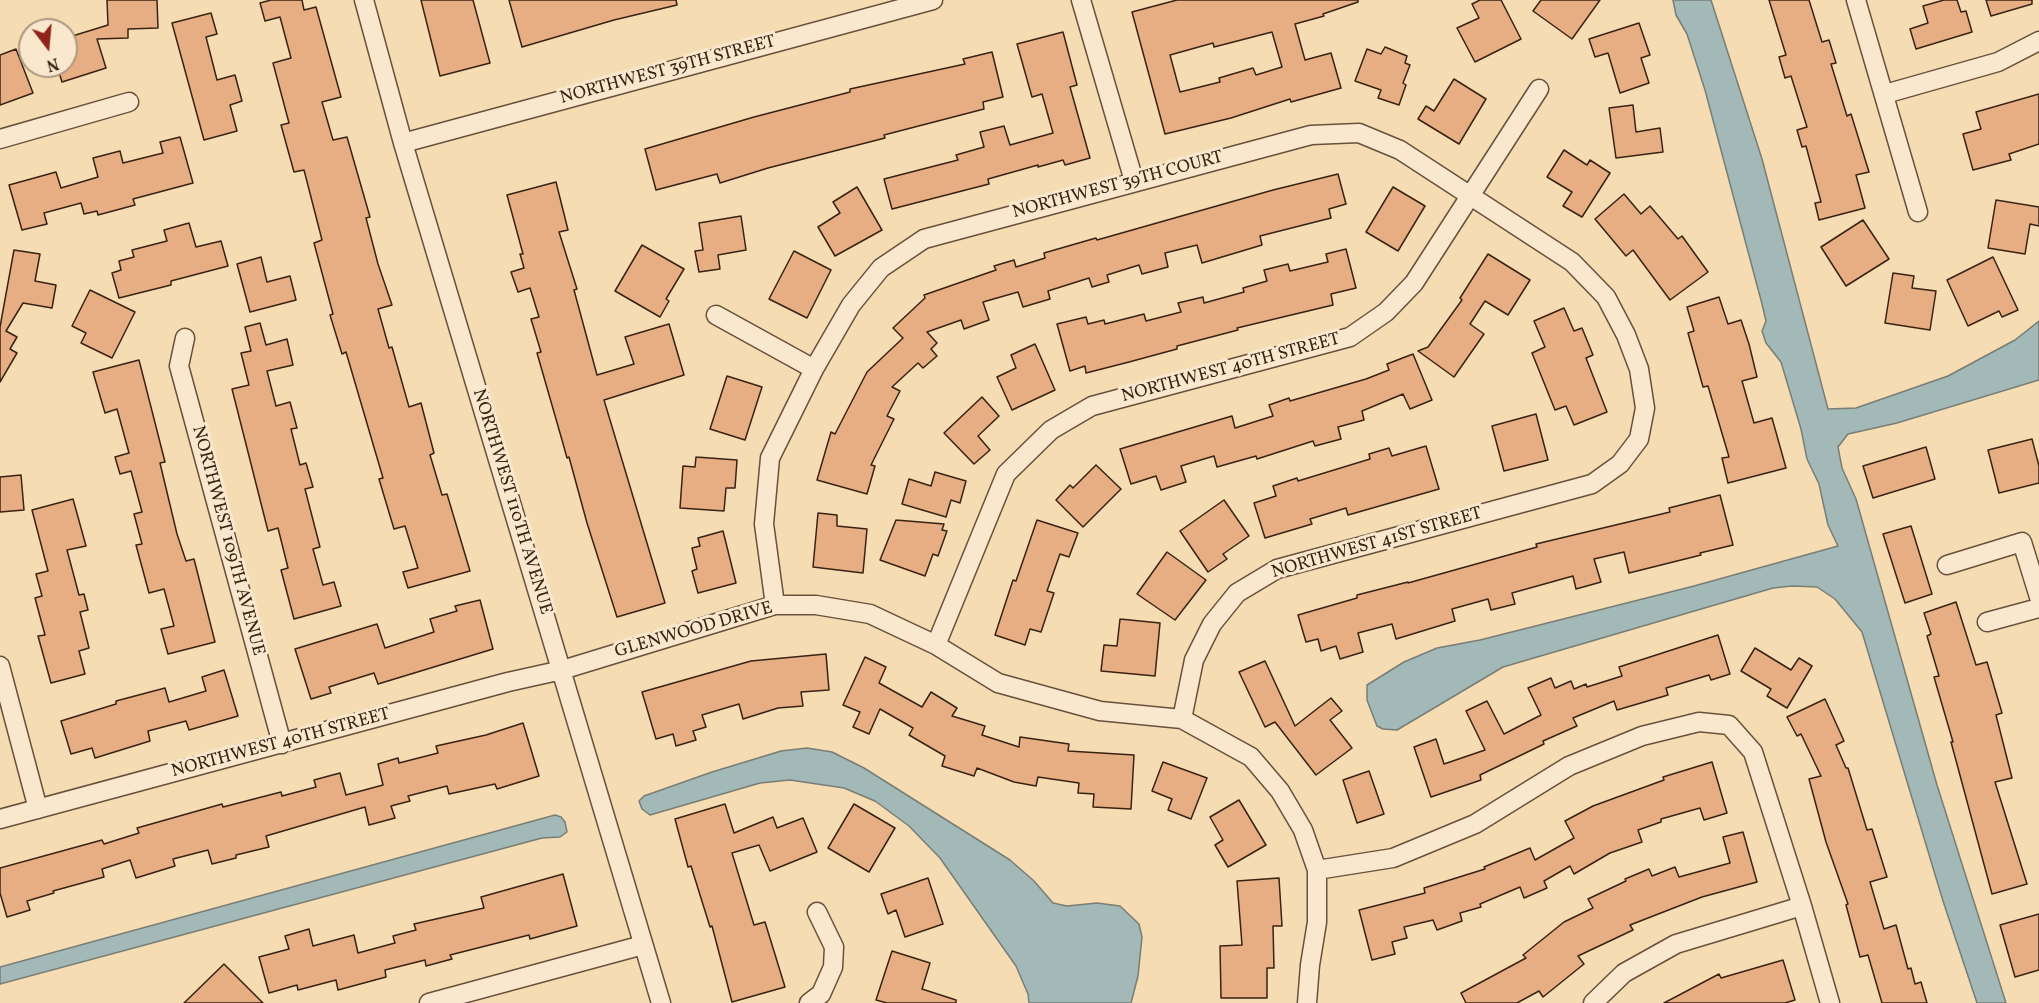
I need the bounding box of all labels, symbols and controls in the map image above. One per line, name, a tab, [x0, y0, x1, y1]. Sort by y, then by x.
north arrow	[18, 18, 78, 78]
street label: NORTHWEST 39TH STREET	[558, 32, 778, 110]
text: N	[44, 51, 61, 76]
street label: NORTHWEST 39TH COURT	[1010, 147, 1226, 225]
street label: NORTHWEST 40TH STREET	[1119, 329, 1343, 409]
street label: NORTHWEST 110TH AVENUE	[466, 387, 556, 617]
street label: NORTHWEST 109TH AVENUE	[186, 424, 268, 658]
street label: NORTHWEST 41ST STREET	[1269, 504, 1485, 584]
street label: GLENWOOD DRIVE	[613, 598, 775, 664]
street label: NORTHWEST 40TH STREET	[169, 704, 393, 784]

